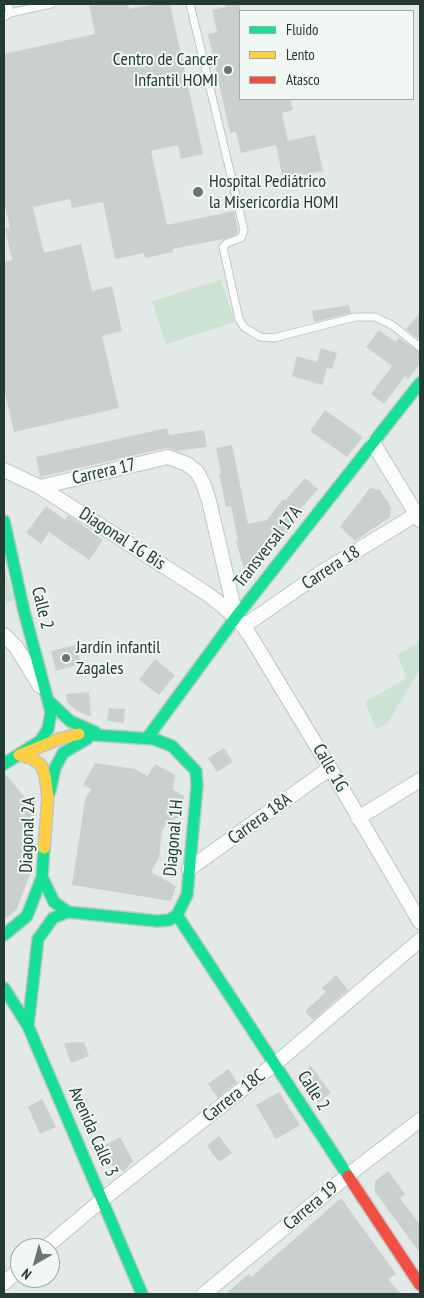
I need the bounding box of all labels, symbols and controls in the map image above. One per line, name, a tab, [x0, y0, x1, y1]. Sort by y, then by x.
legend	[239, 10, 414, 100]
text: Fluido	[286, 20, 318, 39]
text: Lento	[286, 45, 315, 64]
place label: Centro de Cancer Infantil HOMI	[113, 49, 218, 92]
marker: Centro de Cancer Infantil HOMI	[222, 64, 234, 76]
text: Atasco	[286, 70, 320, 89]
place label: Hospital Pediátrico la Misericordia HOMI	[209, 171, 339, 213]
marker: Hospital Pediátrico la Misericordia HOMI	[191, 185, 205, 199]
street label: Carrera 17	[70, 454, 138, 490]
street label: Transversal 17A	[229, 502, 307, 592]
street label: Diagonal 1G Bis	[75, 503, 169, 575]
street label: Carrera 18	[298, 541, 364, 595]
street label: Calle 2	[26, 585, 58, 631]
place label: Jardín infantil Zagales	[76, 637, 160, 680]
marker: Jardín infantil Zagales	[60, 652, 72, 664]
street label: Calle 1G	[308, 740, 352, 796]
street label: Carrera 18A	[224, 789, 296, 849]
street label: Diagonal 2A	[16, 797, 40, 873]
street label: Diagonal 1H	[160, 799, 188, 877]
street label: Carrera 18C	[199, 1065, 269, 1127]
street label: Calle 2	[292, 1067, 334, 1115]
street label: Avenida Calle 3	[64, 1084, 122, 1180]
street label: Carrera 19	[279, 1177, 343, 1235]
north arrow	[10, 1238, 60, 1288]
text: N	[18, 1265, 35, 1283]

